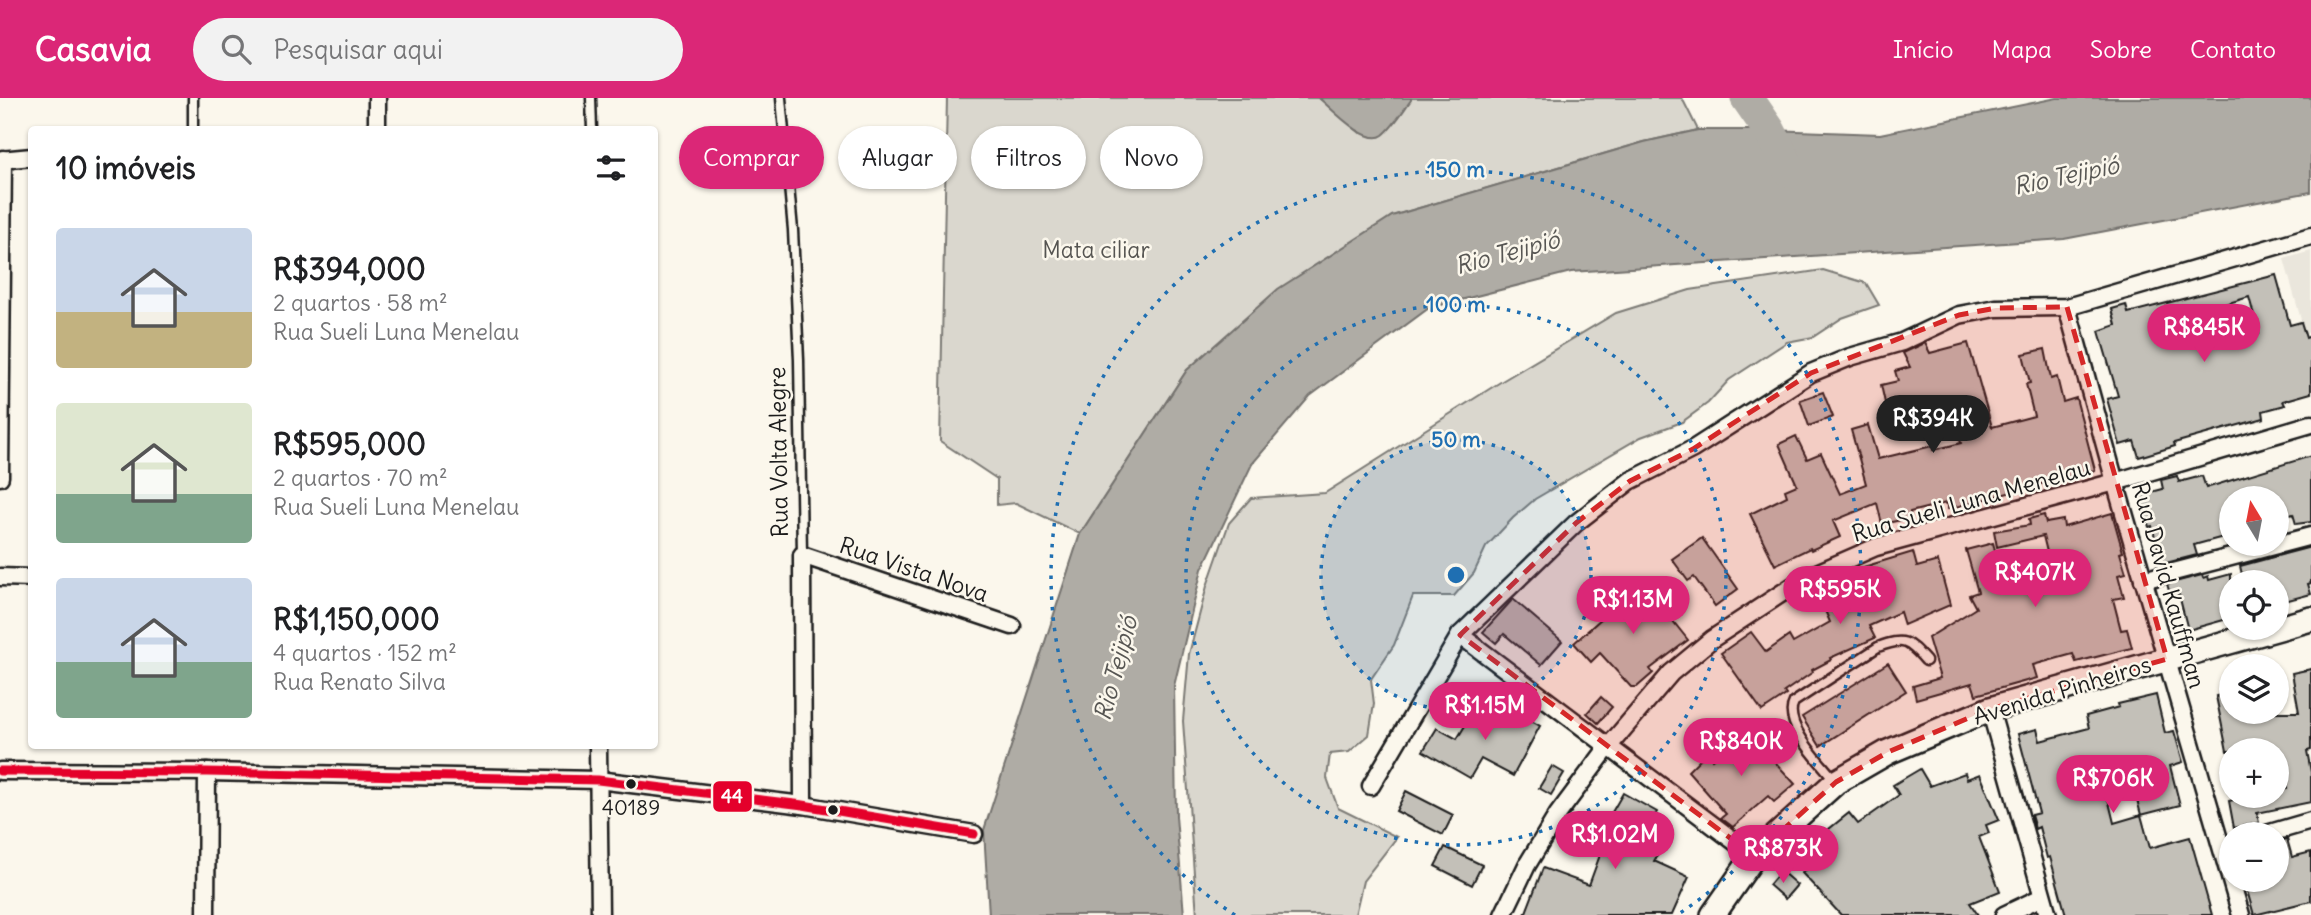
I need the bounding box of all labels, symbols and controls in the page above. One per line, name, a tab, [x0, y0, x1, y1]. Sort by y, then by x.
search box	[193, 18, 683, 81]
text: Casavia	[35, 28, 151, 70]
icon: search	[217, 30, 255, 68]
text: Pesquisar aqui	[273, 33, 443, 66]
text: Início	[1893, 34, 1953, 64]
text: Mapa	[1991, 34, 2052, 64]
text: Sobre	[2090, 34, 2152, 64]
text: Contato	[2190, 34, 2276, 64]
chip: Comprar	[679, 126, 824, 189]
chip: Alugar	[838, 126, 957, 189]
chip: Filtros	[971, 126, 1086, 189]
chip: Novo	[1100, 126, 1203, 189]
text: 10 imóveis	[56, 149, 196, 187]
icon: filters	[592, 149, 630, 187]
water label: Rio Tejipió	[2011, 149, 2123, 201]
text: 150 m	[1427, 156, 1485, 183]
water label: Rio Tejipió	[1451, 223, 1564, 280]
park label: Mata ciliar	[1042, 235, 1150, 264]
text: R$394,000	[273, 250, 426, 288]
icon: home	[112, 256, 196, 340]
text: 2 quartos · 58 m²	[273, 288, 448, 317]
text: 100 m	[1426, 291, 1486, 318]
pin: R$845K	[2147, 304, 2261, 364]
text: R$845K	[2163, 312, 2245, 341]
text: Rua Sueli Luna Menelau	[273, 317, 520, 346]
street label: Rua Volta Alegre	[762, 366, 794, 538]
pin: R$394K	[1876, 396, 1990, 455]
text: R$394K	[1892, 403, 1974, 432]
text: R$595,000	[273, 425, 426, 463]
text: 50 m	[1431, 426, 1481, 453]
icon: home	[112, 431, 196, 515]
street label: Rua Sueli Luna Menelau	[1849, 452, 2093, 548]
text: 2 quartos · 70 m²	[273, 463, 448, 492]
street label: Rua David Kauffman	[2126, 478, 2212, 692]
north arrow	[2219, 486, 2289, 556]
map controls	[2219, 486, 2289, 892]
text: Rua Sueli Luna Menelau	[273, 492, 520, 521]
street label: Rua Vista Nova	[836, 530, 992, 608]
pin: R$407K	[1978, 550, 2092, 609]
text: R$407K	[1995, 557, 2075, 586]
centre of rings	[1444, 563, 1468, 587]
pin: R$595K	[1783, 566, 1897, 626]
button: locate	[2219, 570, 2289, 640]
text: R$595K	[1799, 574, 1881, 603]
pin: R$1.13M	[1568, 576, 1698, 636]
text: R$1.13M	[1593, 584, 1673, 613]
text: R$1,150,000	[273, 600, 440, 638]
icon: home	[112, 606, 196, 690]
water label: Rio Tejipió	[1087, 611, 1144, 724]
text: 4 quartos · 152 m²	[273, 638, 457, 667]
street label: Avenida Pinheiros	[1970, 649, 2154, 731]
button: layers	[2219, 654, 2289, 724]
text: Rua Renato Silva	[273, 667, 446, 696]
pin: R$1.15M	[1420, 682, 1550, 742]
text: R$1.15M	[1445, 690, 1525, 719]
pin: R$840K	[1684, 718, 1798, 778]
text: R$840K	[1699, 726, 1783, 755]
button: +	[2219, 738, 2289, 808]
pin: R$706K	[2056, 756, 2170, 815]
text: R$706K	[2072, 763, 2154, 792]
marker: 40189	[624, 777, 638, 791]
line badge: 44	[712, 780, 753, 813]
text: 44	[721, 784, 743, 808]
place label: 40189	[602, 794, 660, 821]
unlabelled marker	[826, 803, 840, 817]
pin: R$1.02M	[1550, 812, 1680, 871]
text: R$1.02M	[1571, 819, 1659, 848]
button: −	[2219, 822, 2289, 892]
pin: R$873K	[1726, 826, 1840, 885]
text: R$873K	[1743, 833, 1823, 862]

